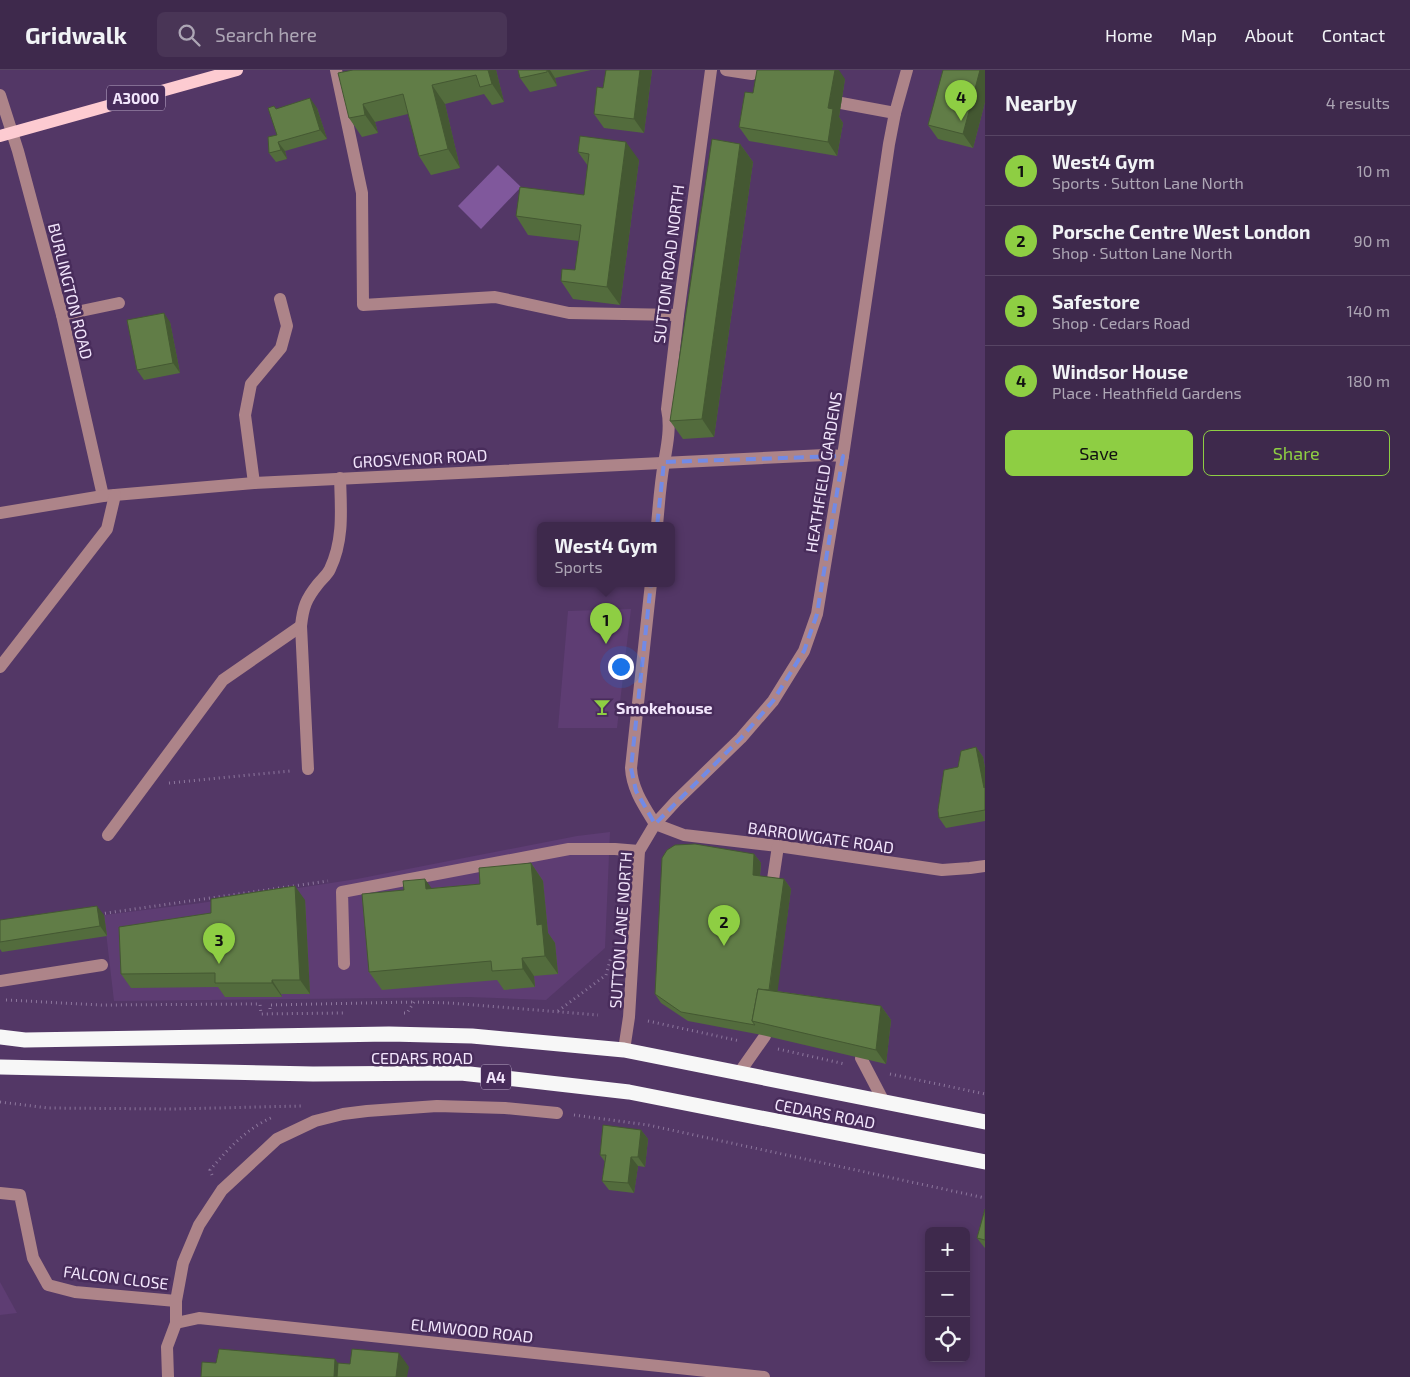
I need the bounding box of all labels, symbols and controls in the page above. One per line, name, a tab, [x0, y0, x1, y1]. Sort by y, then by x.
search box	[157, 12, 507, 57]
text: Gridwalk	[25, 20, 127, 49]
icon: search	[175, 21, 203, 49]
text: Search here	[215, 23, 317, 46]
text: Home	[1105, 24, 1153, 46]
text: Map	[1181, 24, 1217, 46]
text: About	[1245, 24, 1294, 46]
text: Contact	[1322, 24, 1385, 46]
pin: 4	[945, 80, 977, 121]
road number: A3000	[107, 85, 165, 110]
text: Nearby	[1005, 90, 1077, 115]
text: 4 results	[1326, 93, 1390, 112]
text: West4 Gym	[1052, 150, 1155, 173]
text: 1	[1018, 161, 1024, 180]
text: 10 m	[1356, 161, 1390, 180]
text: Sports · Sutton Lane North	[1052, 173, 1244, 192]
street label: SUTTON ROAD NORTH	[649, 184, 687, 344]
text: Porsche Centre West London	[1052, 220, 1310, 243]
street label: BURLINGTON ROAD	[45, 221, 97, 361]
text: 2	[1016, 231, 1026, 250]
text: 90 m	[1354, 231, 1390, 250]
text: Shop · Sutton Lane North	[1052, 243, 1232, 262]
text: Safestore	[1052, 290, 1140, 313]
text: 3	[1016, 301, 1026, 320]
text: 140 m	[1347, 301, 1390, 320]
text: Shop · Cedars Road	[1052, 313, 1190, 332]
text: Windsor House	[1052, 360, 1188, 383]
text: 4	[1016, 371, 1026, 390]
text: 180 m	[1347, 371, 1390, 390]
text: Place · Heathfield Gardens	[1052, 383, 1242, 402]
street label: HEATHFIELD GARDENS	[801, 390, 845, 554]
button: Save	[1005, 430, 1193, 476]
button: Share	[1203, 430, 1390, 476]
street label: GROSVENOR ROAD	[352, 445, 488, 471]
popup	[537, 522, 675, 587]
text: West4 Gym	[555, 534, 657, 557]
text: Sports	[555, 557, 603, 576]
pin: 1	[590, 603, 622, 644]
your location	[608, 654, 634, 680]
bar icon: Smokehouse	[592, 697, 612, 717]
place label: Smokehouse	[616, 698, 713, 717]
street label: BARROWGATE ROAD	[747, 817, 895, 857]
street label: SUTTON LANE NORTH	[605, 851, 635, 1009]
pin: 2	[708, 905, 740, 946]
pin: 3	[203, 923, 235, 964]
street label: CEDARS ROAD	[371, 1048, 473, 1067]
road number: A4	[481, 1064, 511, 1090]
street label: CEDARS ROAD	[773, 1094, 877, 1132]
map controls	[925, 1227, 970, 1362]
button: +	[925, 1227, 970, 1272]
street label: FALCON CLOSE	[62, 1261, 170, 1293]
button: −	[925, 1272, 970, 1317]
street label: ELMWOOD ROAD	[410, 1314, 534, 1346]
button: locate	[925, 1317, 970, 1362]

